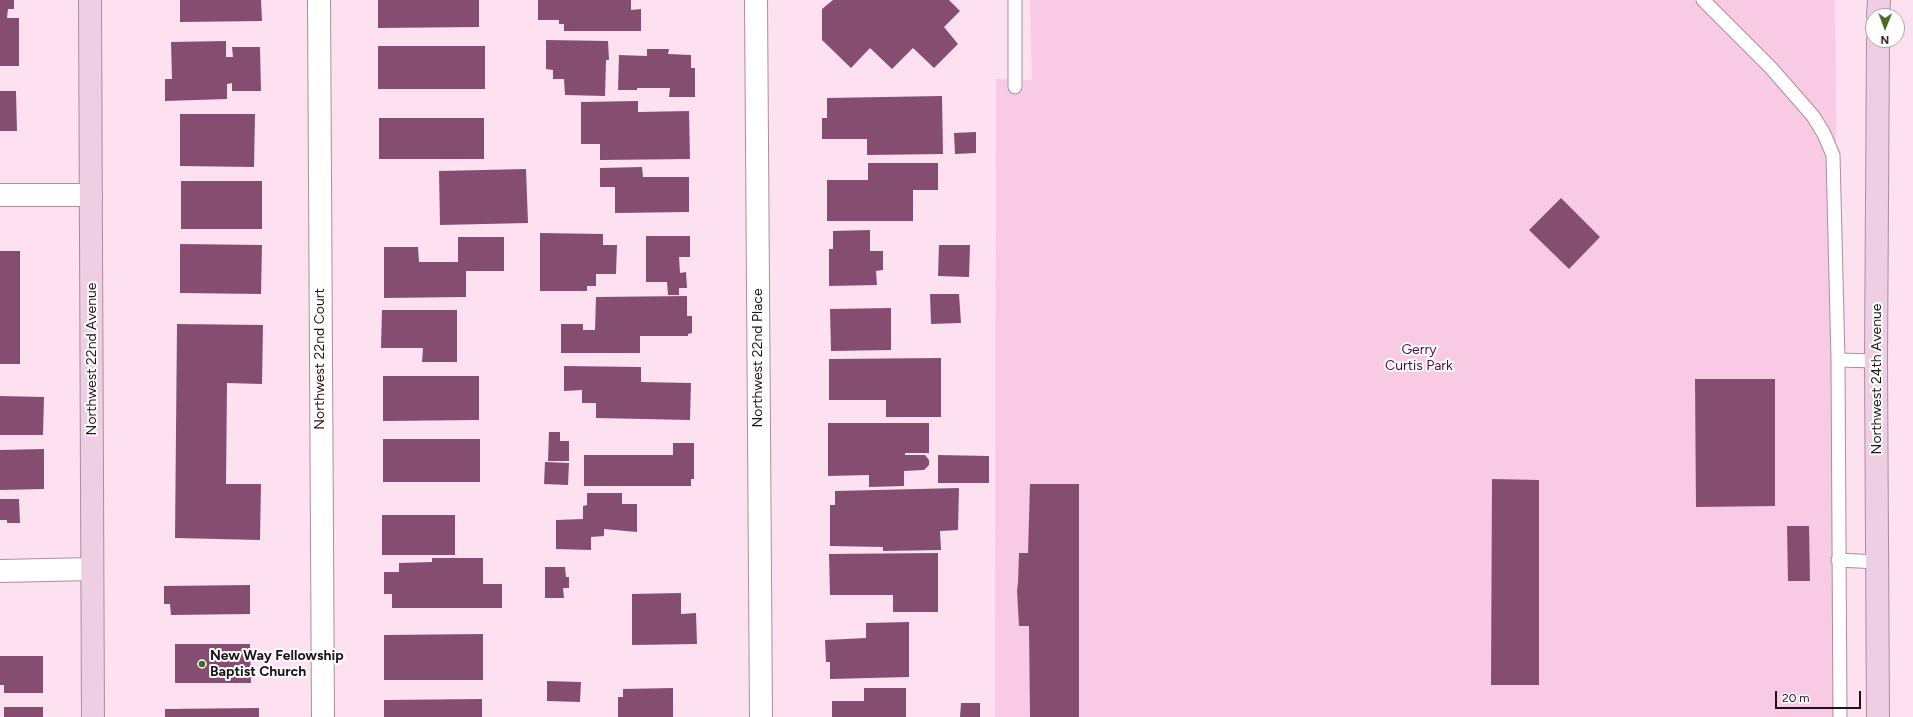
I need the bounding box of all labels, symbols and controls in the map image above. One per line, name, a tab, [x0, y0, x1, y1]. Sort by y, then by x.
north arrow	[1865, 8, 1905, 48]
text: N	[1880, 33, 1889, 46]
street label: Northwest 22nd Avenue	[84, 283, 100, 435]
street label: Northwest 22nd Court	[312, 288, 328, 430]
street label: Northwest 22nd Place	[750, 288, 766, 428]
street label: Northwest 24th Avenue	[1869, 304, 1885, 454]
park label: Gerry Curtis Park	[1385, 342, 1453, 374]
place label: New Way Fellowship Baptist Church	[210, 648, 344, 680]
marker: New Way Fellowship Baptist Church	[197, 659, 207, 669]
scale bar	[1777, 683, 1863, 709]
text: 20 m	[1782, 691, 1810, 705]

